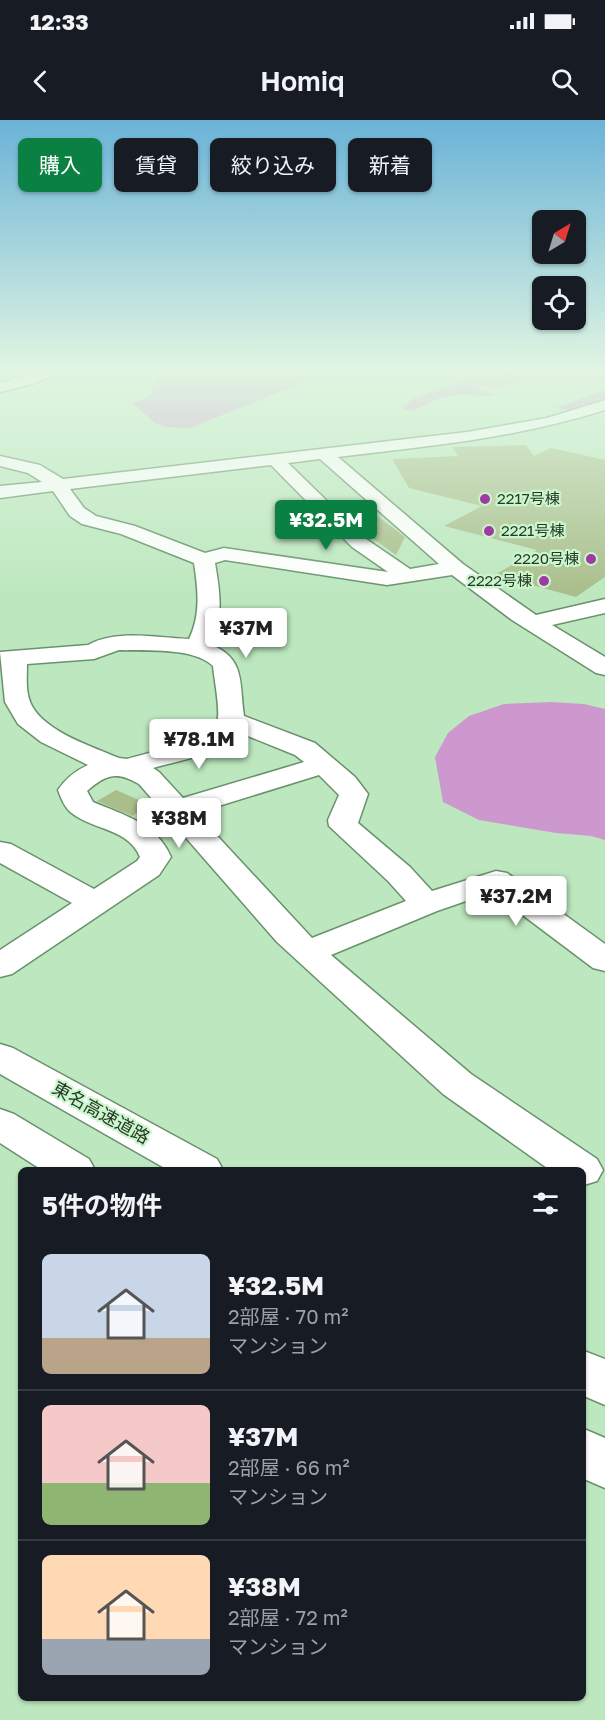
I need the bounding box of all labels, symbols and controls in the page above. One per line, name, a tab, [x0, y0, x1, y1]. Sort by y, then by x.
text: 12:33	[30, 8, 89, 35]
icon: back	[24, 65, 57, 98]
text: Homiq	[260, 65, 345, 97]
icon: search	[548, 65, 581, 98]
chip: 購入	[18, 138, 102, 192]
chip: 賃貸	[114, 138, 198, 192]
chip: 絞り込み	[210, 138, 336, 192]
chip: 新着	[348, 138, 432, 192]
north arrow	[532, 210, 586, 264]
map controls	[532, 210, 586, 330]
button: locate	[532, 276, 586, 330]
place label: 2217号棟	[497, 489, 560, 507]
marker: 2217号棟	[478, 492, 492, 506]
pin: ¥32.5M	[277, 500, 375, 551]
text: ¥32.5M	[289, 507, 363, 531]
place label: 2221号棟	[501, 521, 564, 539]
marker: 2221号棟	[482, 524, 496, 538]
place label: 2220号棟	[514, 549, 579, 567]
marker: 2220号棟	[584, 552, 598, 566]
place label: 2222号棟	[467, 571, 532, 589]
marker: 2222号棟	[537, 574, 551, 588]
pin: ¥37M	[210, 608, 282, 659]
text: ¥37M	[219, 615, 273, 639]
pin: ¥78.1M	[150, 719, 248, 770]
text: ¥78.1M	[163, 726, 235, 750]
pin: ¥38M	[143, 798, 215, 849]
text: ¥38M	[151, 805, 207, 829]
pin: ¥37.2M	[467, 876, 565, 927]
text: ¥37.2M	[480, 883, 552, 907]
street label: 東名高速道路	[49, 1076, 154, 1148]
icon: filters	[529, 1187, 562, 1220]
text: 5件の物件	[42, 1190, 162, 1221]
text: ¥32.5M	[228, 1270, 324, 1301]
icon: home	[90, 1278, 162, 1350]
text: 2部屋 · 70 m²	[228, 1304, 349, 1328]
text: マンション	[228, 1333, 328, 1357]
text: ¥37M	[228, 1421, 298, 1452]
icon: home	[90, 1429, 162, 1501]
text: 2部屋 · 66 m²	[228, 1455, 350, 1479]
text: マンション	[228, 1484, 328, 1508]
text: ¥38M	[228, 1571, 301, 1602]
icon: home	[90, 1579, 162, 1651]
text: 2部屋 · 72 m²	[228, 1605, 348, 1629]
text: マンション	[228, 1634, 328, 1658]

